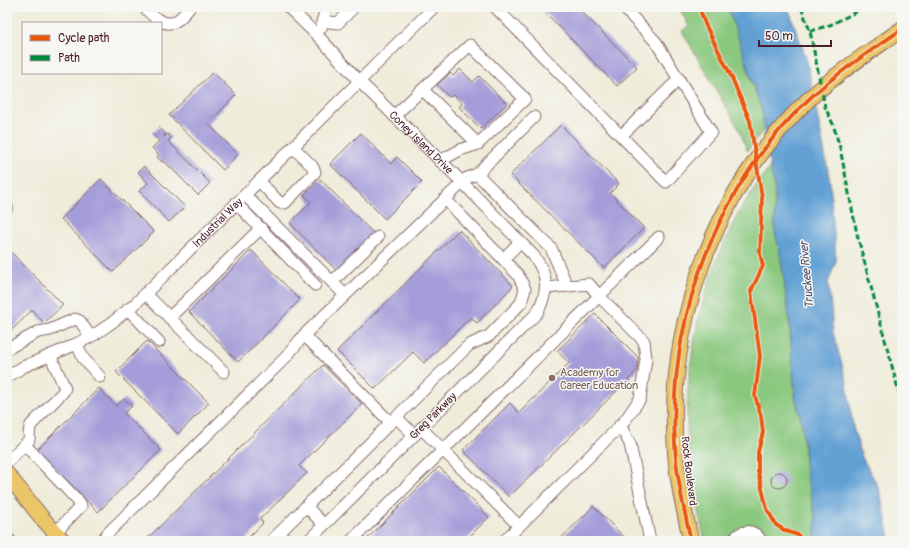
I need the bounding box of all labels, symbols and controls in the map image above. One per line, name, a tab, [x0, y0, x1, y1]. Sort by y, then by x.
legend	[22, 22, 162, 74]
scale bar	[759, 22, 831, 48]
text: 50 m	[765, 29, 793, 44]
text: Cycle path	[58, 31, 110, 46]
text: Path	[58, 51, 80, 66]
street label: Coney Island Drive	[387, 108, 456, 177]
street label: Industrial Way	[190, 195, 245, 250]
water label: Truckee River	[796, 239, 817, 309]
place label: Academy for Career Education	[560, 366, 638, 392]
marker: Academy for Career Education	[547, 373, 557, 383]
street label: Greg Parkway	[407, 390, 459, 442]
street label: Rock Boulevard	[678, 436, 700, 506]

